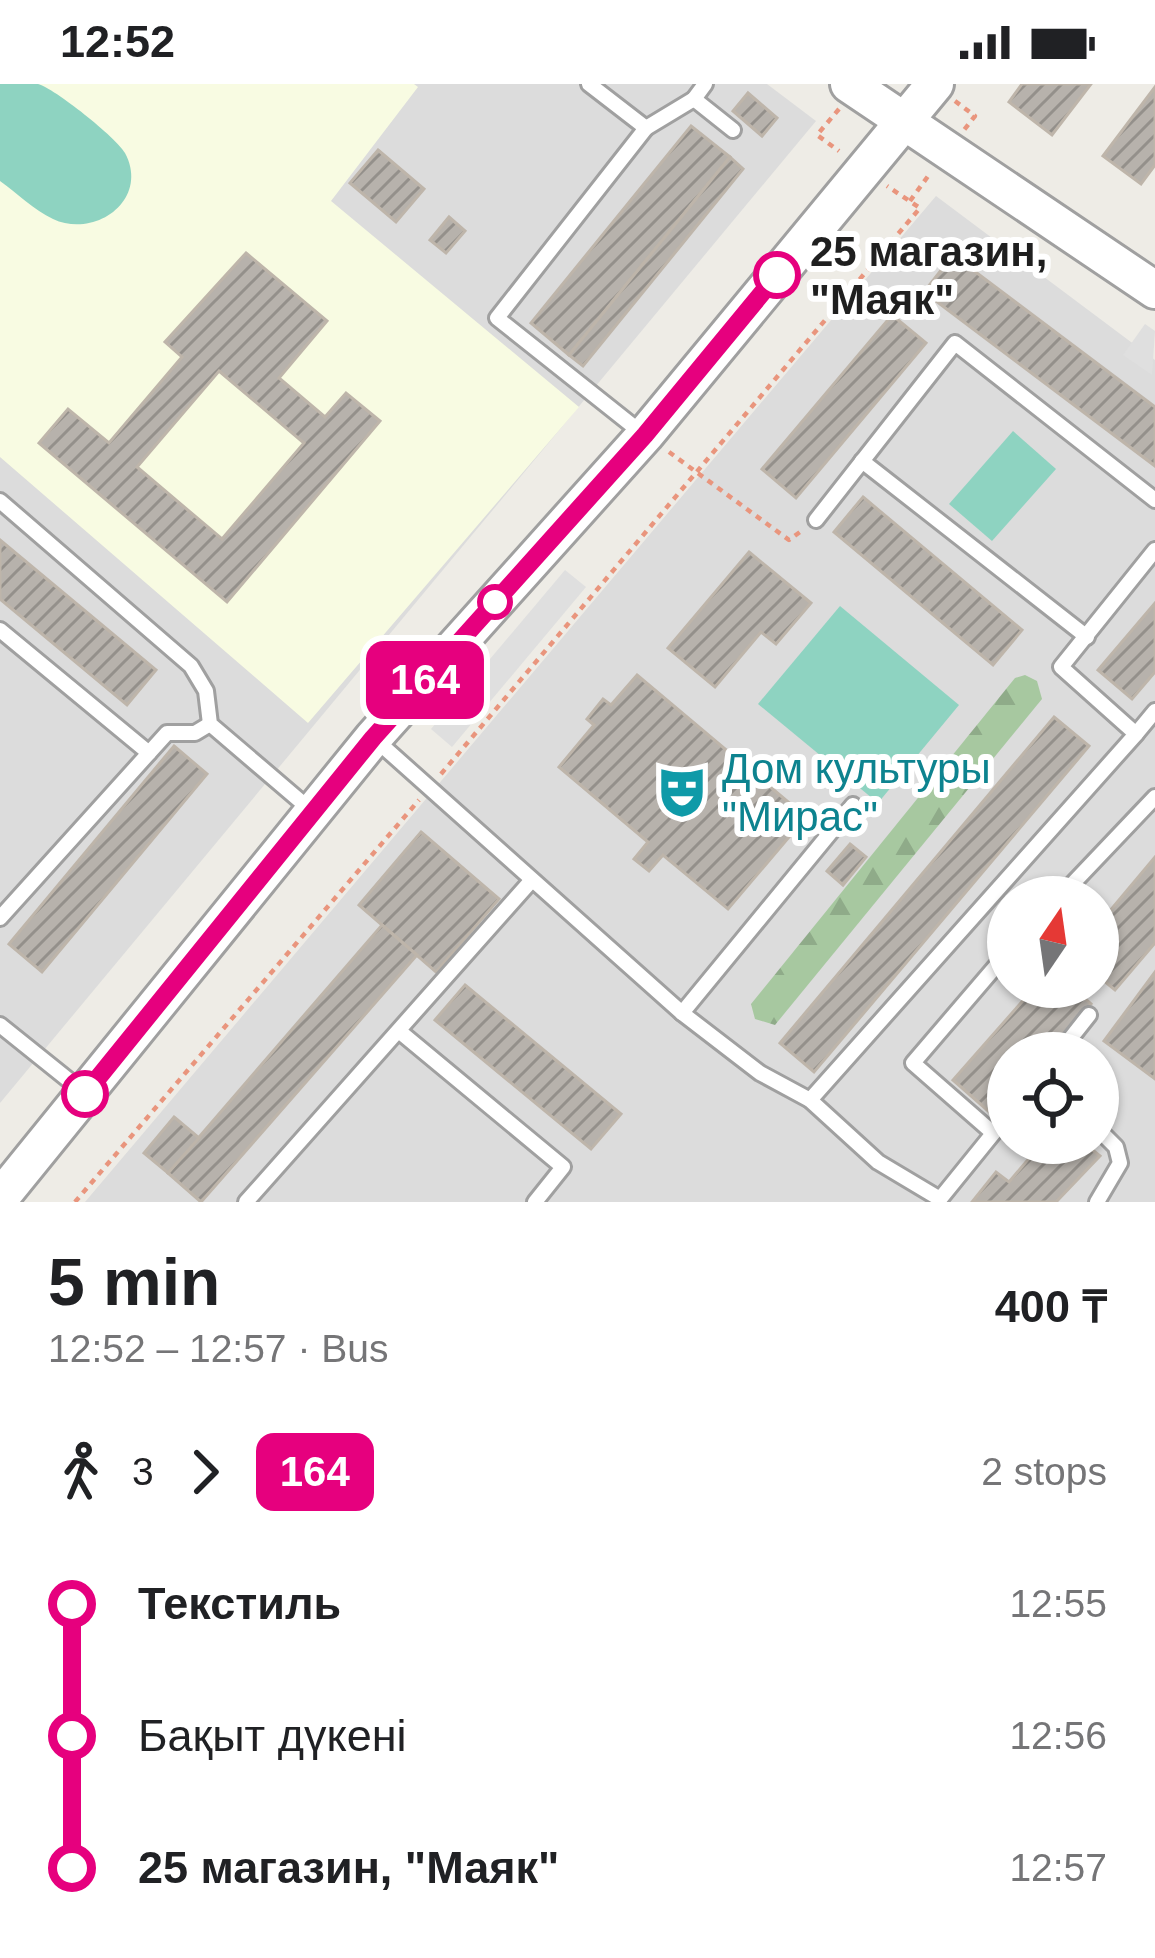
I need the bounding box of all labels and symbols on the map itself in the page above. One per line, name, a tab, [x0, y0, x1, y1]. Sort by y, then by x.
place label: 25 магазин, "Маяк"	[810, 228, 1047, 323]
marker: 25 магазин, "Маяк"	[755, 253, 799, 297]
unlabelled marker	[479, 586, 511, 618]
line badge: 164	[356, 641, 494, 719]
place label: Дом культуры "Мирас"	[722, 745, 991, 840]
theatre icon: Дом культуры "Мирас"	[653, 763, 711, 821]
north arrow	[987, 876, 1119, 1008]
unlabelled marker	[63, 1072, 107, 1116]

